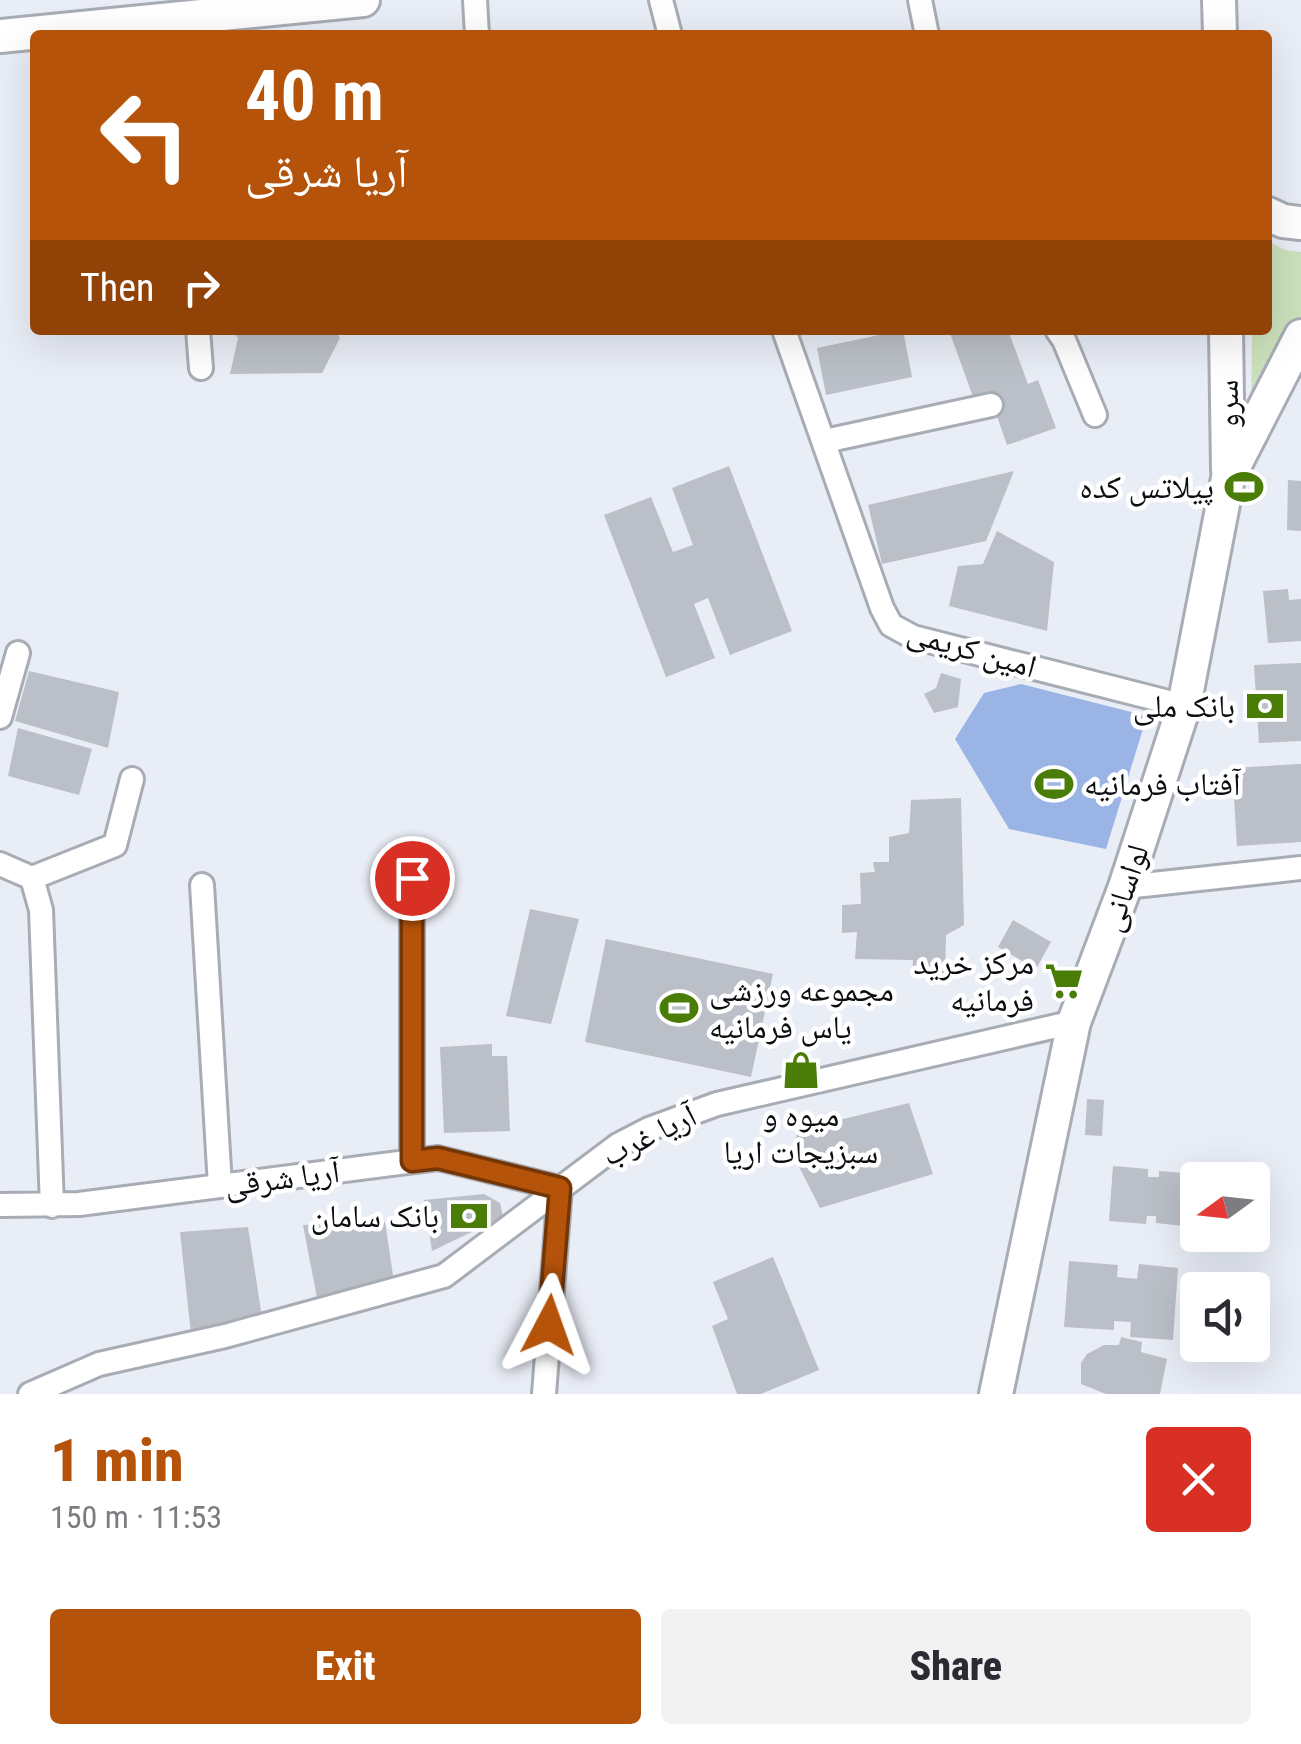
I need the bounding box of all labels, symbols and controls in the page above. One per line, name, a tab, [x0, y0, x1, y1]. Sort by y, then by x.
text: 40 m	[245, 55, 384, 137]
icon: left	[80, 70, 210, 200]
text: آریا شرقی	[245, 145, 408, 198]
icon: right	[174, 260, 229, 315]
text: Then	[80, 266, 154, 310]
street label: سرو	[1208, 379, 1246, 429]
sports icon: پیلاتس کده	[1223, 466, 1265, 508]
place label: پیلاتس کده	[1080, 468, 1214, 507]
street label: امین کریمی	[903, 613, 1041, 686]
bank icon: بانک ملی	[1244, 685, 1286, 727]
place label: بانک ملی	[1133, 687, 1235, 726]
sports icon: آفتاب فرمانیه	[1033, 763, 1075, 805]
place label: آفتاب فرمانیه	[1084, 765, 1241, 803]
pin	[370, 836, 455, 921]
street label: لواسانی	[1091, 840, 1157, 937]
icon: arrive	[385, 851, 440, 906]
place label: مرکز خرید فرمانیه	[914, 944, 1034, 1019]
supermarket icon: مرکز خرید فرمانیه	[1043, 960, 1085, 1002]
place label: مجموعه ورزشی یاس فرمانیه	[709, 971, 894, 1047]
sports icon: مجموعه ورزشی یاس فرمانیه	[658, 987, 700, 1029]
shop icon: میوه و سبزیجات اریا	[780, 1049, 822, 1091]
street label: آریا غرب	[596, 1096, 703, 1174]
place label: میوه و سبزیجات اریا	[724, 1096, 878, 1171]
street label: آریا شرقی	[222, 1152, 343, 1205]
north arrow	[1180, 1162, 1270, 1252]
map controls	[1180, 1162, 1270, 1362]
bank icon: بانک سامان	[448, 1195, 490, 1237]
place label: بانک سامان	[311, 1197, 439, 1235]
button: sound	[1180, 1272, 1270, 1362]
position arrow	[497, 1273, 601, 1377]
text: 1 min	[50, 1425, 184, 1496]
button: close	[1146, 1427, 1251, 1532]
text: 150 m · 11:53	[50, 1498, 222, 1536]
button: Exit	[50, 1609, 641, 1724]
button: Share	[661, 1609, 1251, 1724]

